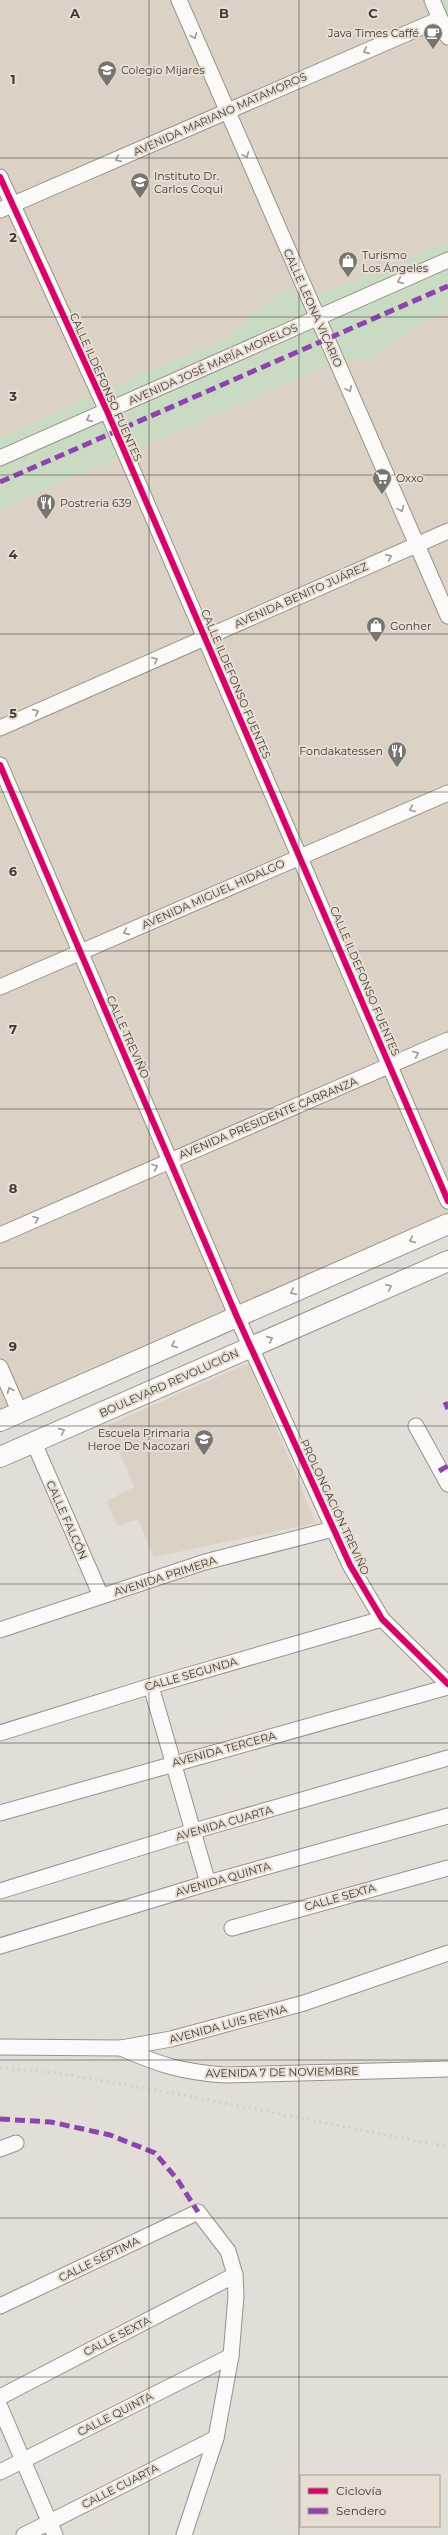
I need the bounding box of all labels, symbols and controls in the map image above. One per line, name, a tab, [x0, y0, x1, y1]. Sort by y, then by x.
text: A	[69, 5, 81, 21]
text: B	[219, 5, 229, 21]
text: C	[368, 5, 378, 21]
cafe icon: Java Times Caffé	[422, 22, 444, 50]
place label: Java Times Caffé	[327, 26, 419, 40]
one-way arrow	[190, 32, 198, 39]
one-way arrow	[362, 46, 370, 54]
school or university icon: Colegio Mijares	[96, 59, 118, 87]
place label: Colegio Mijares	[121, 63, 205, 77]
street label: AVENIDA MARIANO MATAMOROS	[131, 69, 309, 159]
text: 1	[10, 71, 16, 87]
one-way arrow	[241, 150, 249, 158]
one-way arrow	[115, 154, 122, 162]
place label: Instituto Dr. Carlos Coqui	[154, 169, 223, 196]
school or university icon: Instituto Dr. Carlos Coqui	[129, 171, 151, 199]
text: 2	[9, 229, 17, 245]
street label: CALLE LEONA VICARIO	[281, 247, 345, 369]
place label: Turismo Los Ángeles	[362, 248, 429, 275]
shop icon: Turismo Los Ángeles	[337, 250, 359, 278]
one-way arrow	[396, 276, 404, 284]
street label: CALLE ILDEFONSO FUENTES	[67, 310, 145, 464]
street label: AVENIDA JOSÉ MARÍA MORELOS	[126, 320, 300, 408]
one-way arrow	[344, 385, 352, 393]
text: 3	[8, 388, 17, 404]
one-way arrow	[85, 414, 93, 422]
supermarket icon: Oxxo	[371, 467, 393, 495]
place label: Oxxo	[396, 471, 424, 485]
restaurant icon: Postreria 639	[35, 492, 57, 520]
place label: Postreria 639	[60, 496, 132, 510]
one-way arrow	[396, 504, 404, 512]
text: 4	[9, 546, 18, 562]
one-way arrow	[385, 553, 392, 561]
street label: AVENIDA BENITO JUÁREZ	[232, 559, 370, 631]
street label: CALLE ILDEFONSO FUENTES	[198, 607, 274, 761]
shop icon: Gonher	[365, 615, 387, 643]
place label: Gonher	[390, 619, 431, 633]
one-way arrow	[150, 657, 158, 665]
text: 5	[9, 705, 17, 721]
one-way arrow	[31, 709, 39, 717]
restaurant icon: Fondakatessen	[386, 740, 408, 768]
place label: Fondakatessen	[299, 744, 383, 758]
one-way arrow	[409, 804, 416, 812]
street label: AVENIDA MIGUEL HIDALGO	[139, 856, 287, 932]
text: 6	[9, 863, 18, 879]
street label: CALLE ILDEFONSO FUENTES	[327, 904, 403, 1058]
one-way arrow	[122, 927, 130, 935]
street label: CALLE TREVIÑO	[103, 993, 153, 1081]
text: 7	[9, 1021, 17, 1037]
one-way arrow	[412, 1051, 419, 1059]
street label: AVENIDA PRESIDENTE CARRANZA	[177, 1074, 360, 1162]
one-way arrow	[151, 1164, 158, 1172]
text: 8	[9, 1180, 18, 1196]
one-way arrow	[31, 1216, 39, 1224]
one-way arrow	[409, 1235, 416, 1243]
one-way arrow	[386, 1283, 393, 1291]
one-way arrow	[290, 1287, 298, 1295]
one-way arrow	[266, 1336, 274, 1344]
text: 9	[9, 1338, 17, 1354]
one-way arrow	[171, 1340, 178, 1348]
street label: BOULEVARD REVOLUCIÓN	[97, 1346, 241, 1420]
one-way arrow	[7, 1386, 15, 1394]
place label: Escuela Primaria Heroe De Nacozari	[87, 1426, 190, 1453]
one-way arrow	[57, 1428, 65, 1436]
school or university icon: Escuela Primaria Heroe De Nacozari	[193, 1428, 215, 1456]
street label: PROLONGACIÓN TREVIÑO	[297, 1437, 373, 1577]
street label: CALLE FALCÓN	[43, 1478, 91, 1562]
street label: AVENIDA PRIMERA	[112, 1553, 218, 1599]
street label: CALLE SEGUNDA	[143, 1654, 239, 1694]
street label: AVENIDA TERCERA	[171, 1728, 278, 1770]
street label: AVENIDA CUARTA	[174, 1802, 274, 1844]
street label: AVENIDA QUINTA	[174, 1859, 272, 1899]
street label: CALLE SEXTA	[303, 1880, 377, 1914]
street label: AVENIDA LUIS REYNA	[168, 2002, 288, 2046]
street label: AVENIDA 7 DE NOVIEMBRE	[205, 2064, 359, 2080]
street label: CALLE SÉPTIMA	[56, 2233, 142, 2285]
street label: CALLE SEXTA	[81, 2313, 153, 2359]
street label: CALLE QUINTA	[75, 2389, 155, 2439]
street label: CALLE CUARTA	[79, 2461, 161, 2511]
legend	[300, 2475, 440, 2527]
text: Ciclovía	[336, 2483, 382, 2498]
text: Sendero	[336, 2503, 386, 2518]

